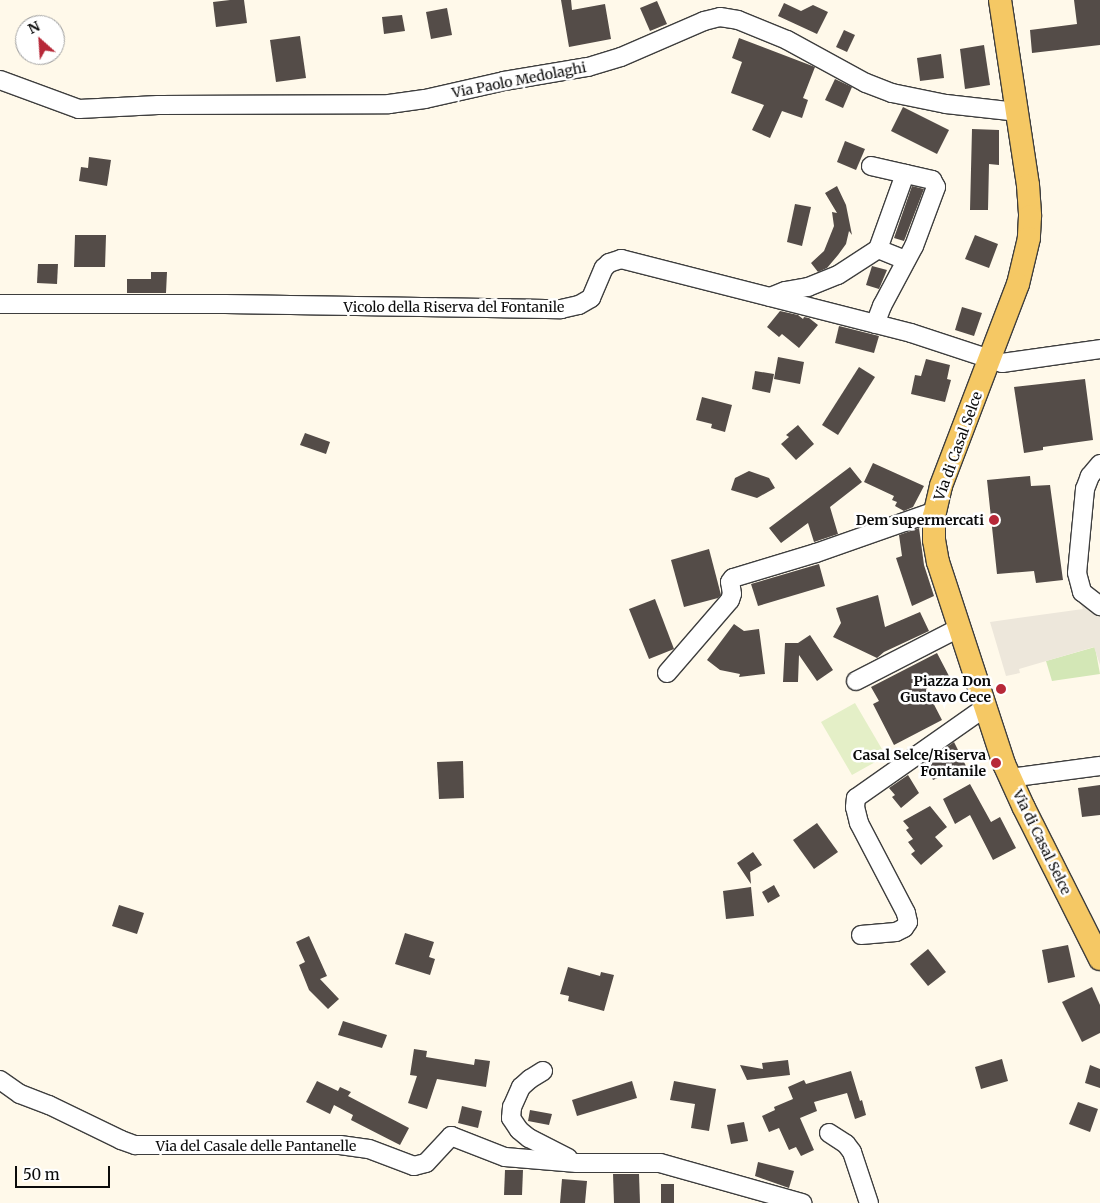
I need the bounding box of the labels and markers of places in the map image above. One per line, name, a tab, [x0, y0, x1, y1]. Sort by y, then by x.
place label: Dem supermercati	[856, 512, 984, 528]
marker: Dem supermercati	[988, 514, 1000, 526]
place label: Piazza Don Gustavo Cece	[900, 673, 991, 706]
marker: Piazza Don Gustavo Cece	[995, 683, 1007, 695]
place label: Casal Selce/Riserva Fontanile	[853, 747, 986, 780]
marker: Casal Selce/Riserva Fontanile	[990, 757, 1002, 769]

